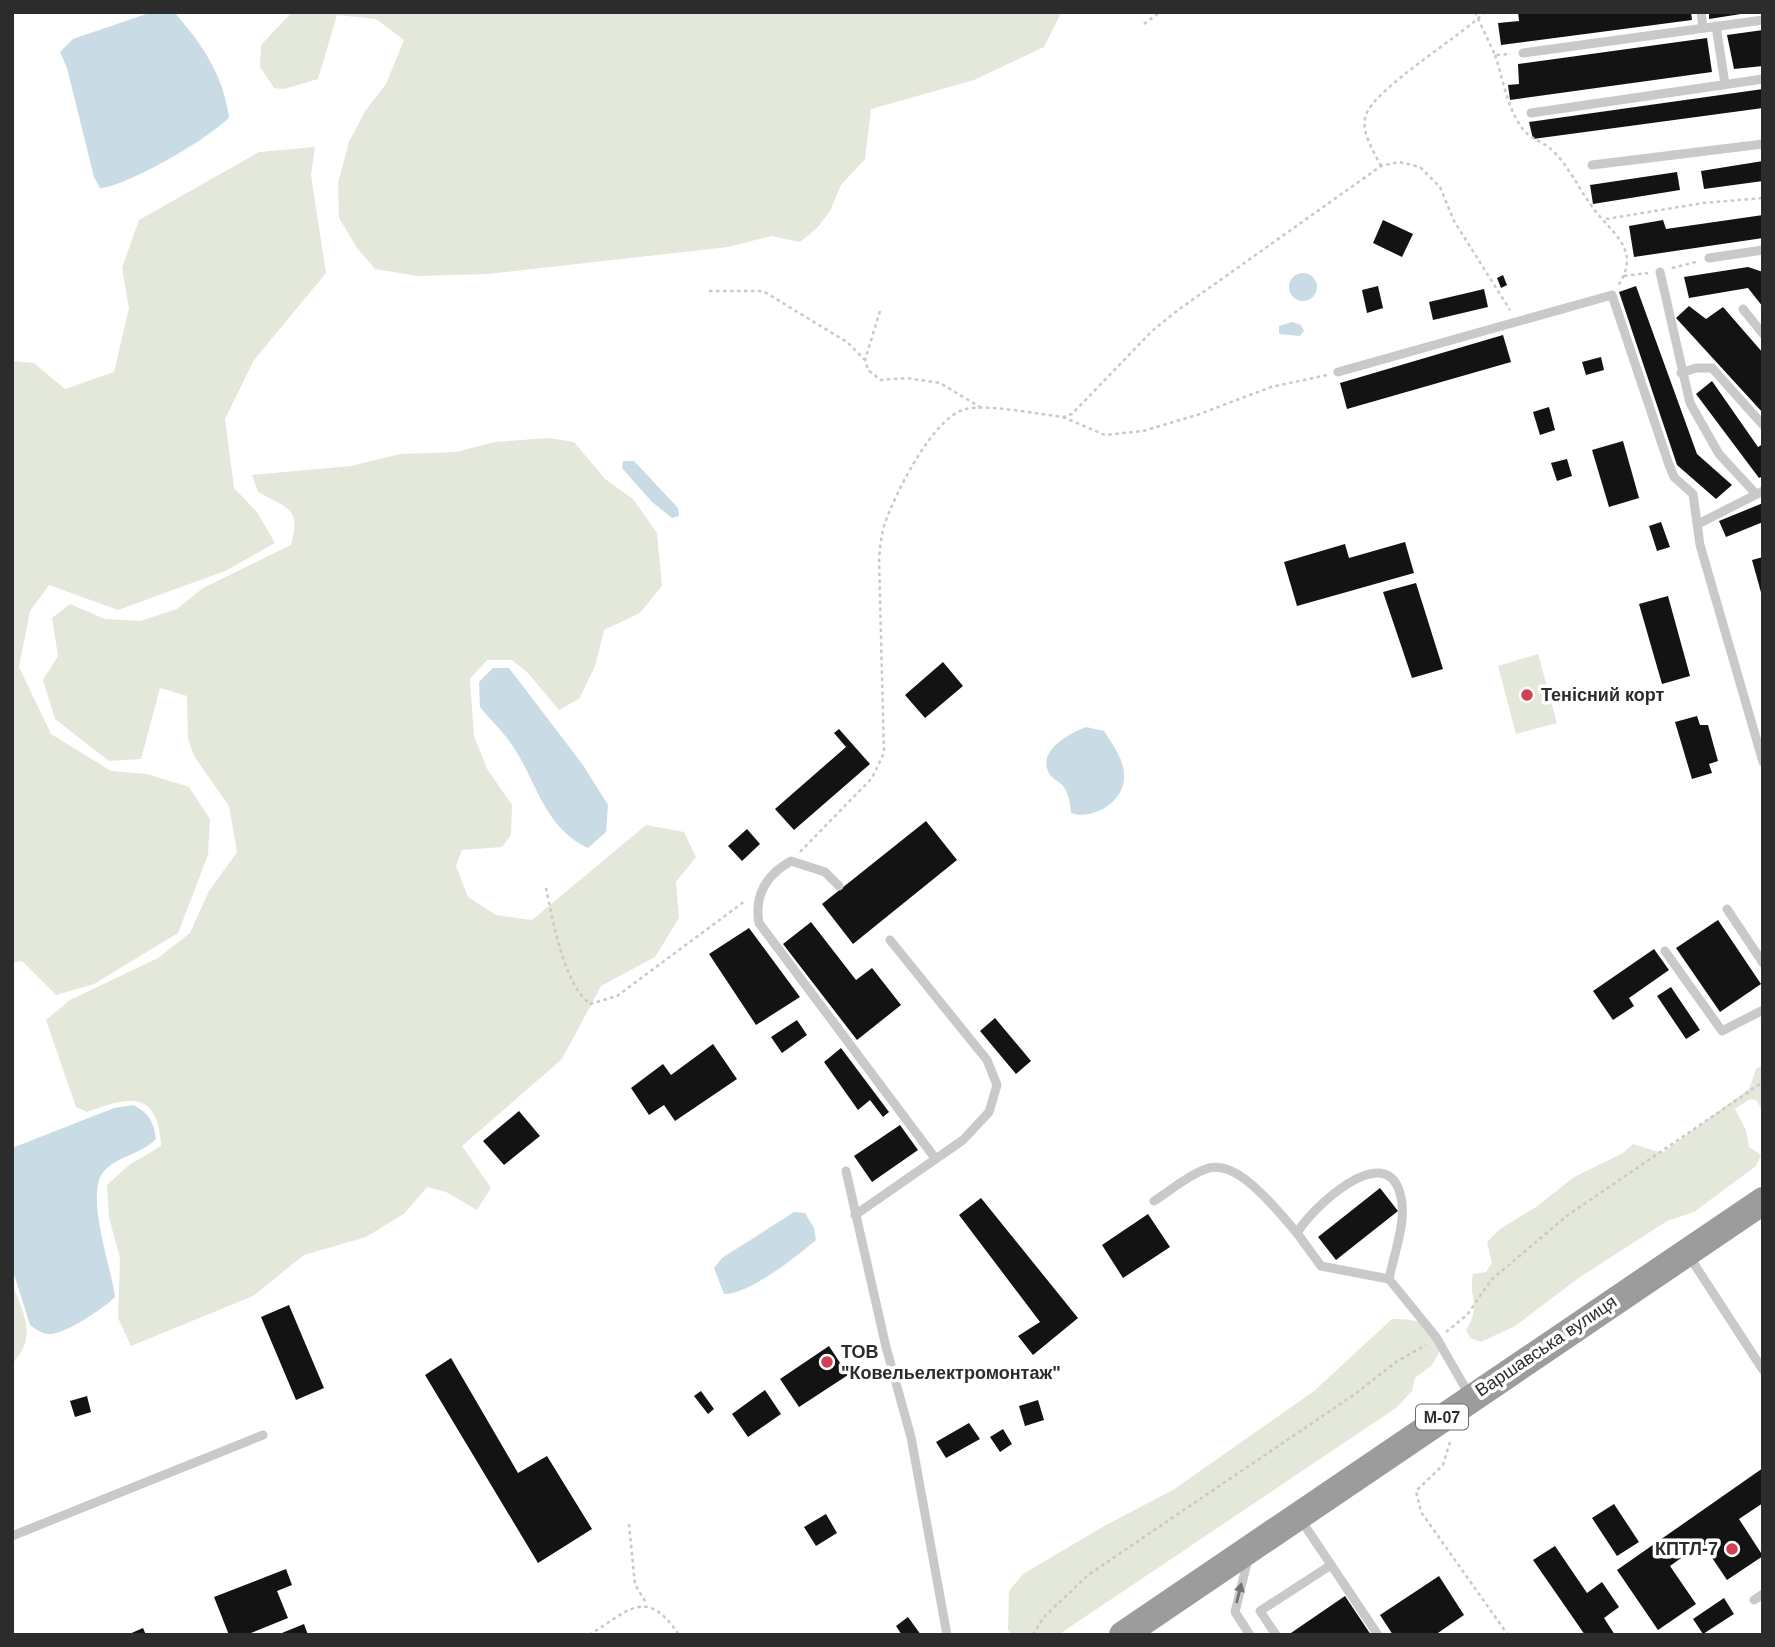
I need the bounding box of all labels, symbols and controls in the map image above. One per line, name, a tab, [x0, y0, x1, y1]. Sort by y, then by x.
place label: Тенісний корт	[1541, 685, 1665, 705]
marker: Тенісний корт	[1519, 687, 1535, 703]
street label: Варшавська вулиця	[1472, 1291, 1620, 1401]
place label: ТОВ "Ковельелектромонтаж"	[841, 1342, 1061, 1383]
marker: ТОВ "Ковельелектромонтаж"	[819, 1354, 835, 1370]
road number: М-07	[1416, 1404, 1468, 1429]
place label: КПТЛ-7	[1655, 1539, 1718, 1559]
marker: КПТЛ-7	[1724, 1541, 1740, 1557]
one-way arrow	[1234, 1582, 1245, 1604]

